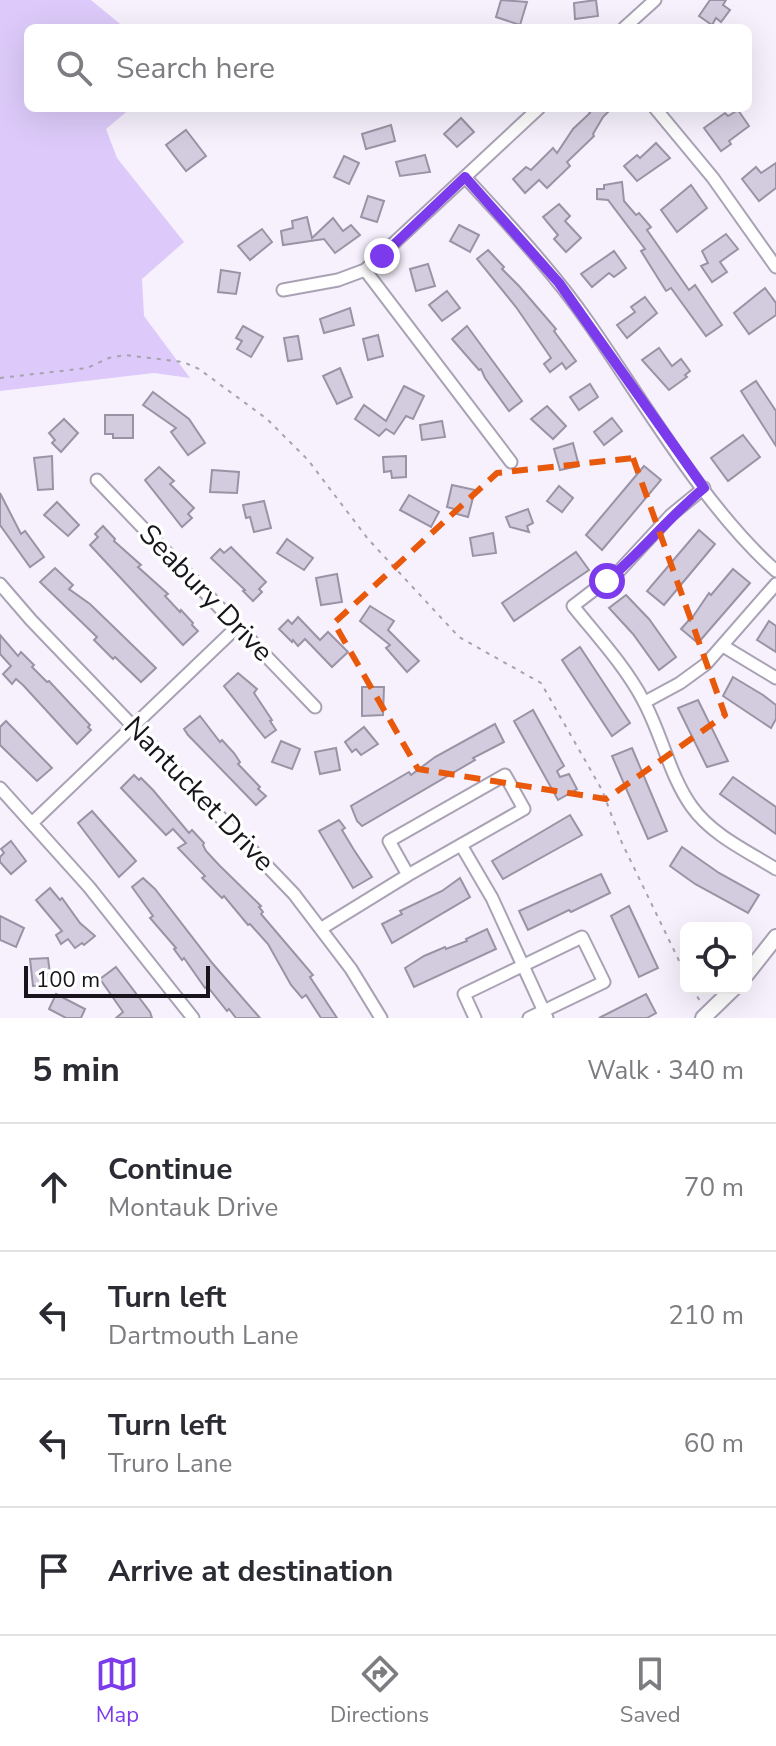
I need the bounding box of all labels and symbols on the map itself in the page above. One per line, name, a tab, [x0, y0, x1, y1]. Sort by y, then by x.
route end	[364, 238, 400, 274]
street label: Seabury Drive	[131, 516, 281, 670]
route start	[589, 563, 625, 599]
street label: Nantucket Drive	[115, 708, 283, 880]
scale bar	[24, 962, 210, 998]

